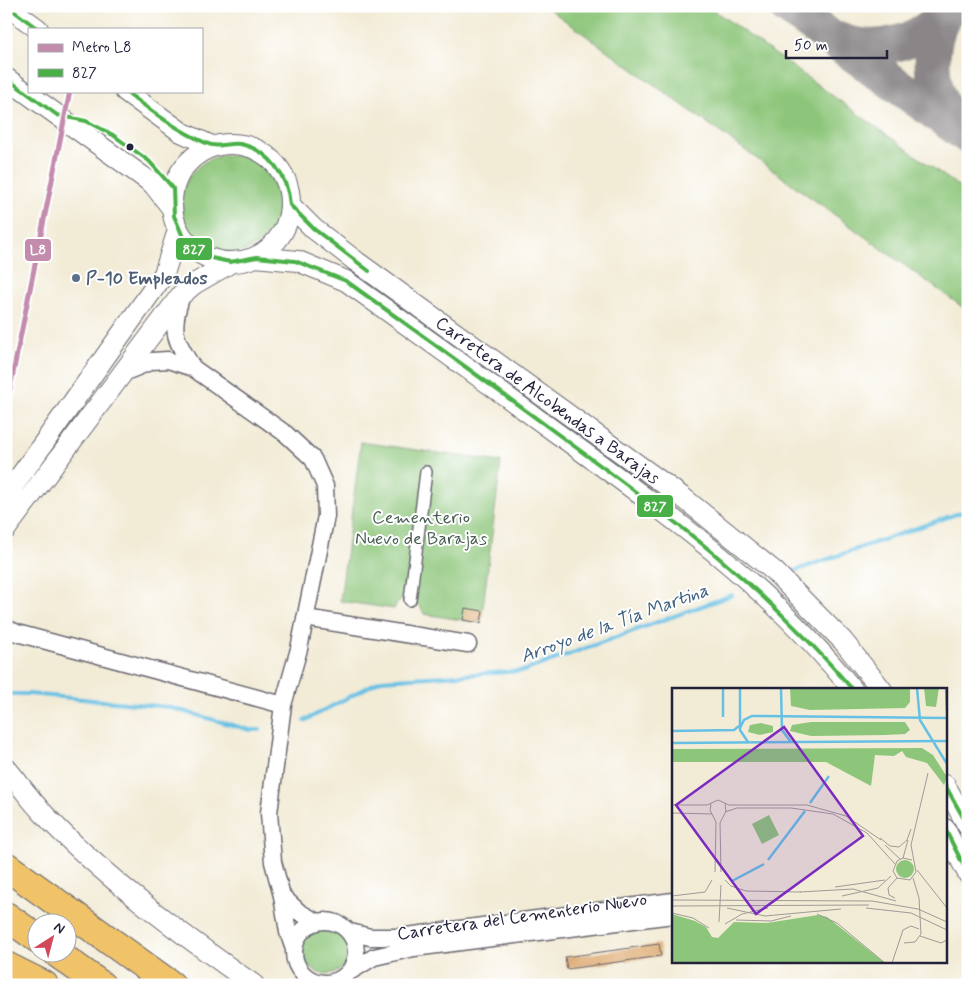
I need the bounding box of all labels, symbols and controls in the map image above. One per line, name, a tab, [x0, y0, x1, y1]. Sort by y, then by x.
legend	[28, 28, 202, 92]
scale bar	[786, 28, 888, 60]
text: 50 m	[794, 36, 828, 56]
text: Metro L8	[72, 38, 132, 58]
text: 827	[72, 64, 97, 84]
unlabelled marker	[125, 142, 135, 152]
line badge: 827	[175, 237, 213, 261]
line badge: L8	[24, 238, 52, 262]
text: L8	[30, 241, 46, 259]
text: 827	[182, 241, 206, 259]
place label: P-10 Empleados	[86, 267, 208, 291]
marker: P-10 Empleados	[70, 272, 82, 284]
street label: Carretera de Alcobendas a Barajas	[430, 311, 664, 490]
line badge: 827	[636, 494, 674, 518]
text: 827	[643, 498, 667, 516]
park label: Cementerio Nuevo de Barajas	[355, 506, 487, 551]
water label: Arroyo de la Tía Martina	[517, 578, 712, 669]
inset map	[672, 688, 946, 964]
street label: Carretera del Cementerio Nuevo	[396, 888, 649, 946]
north arrow	[28, 914, 78, 964]
text: N	[50, 918, 68, 938]

